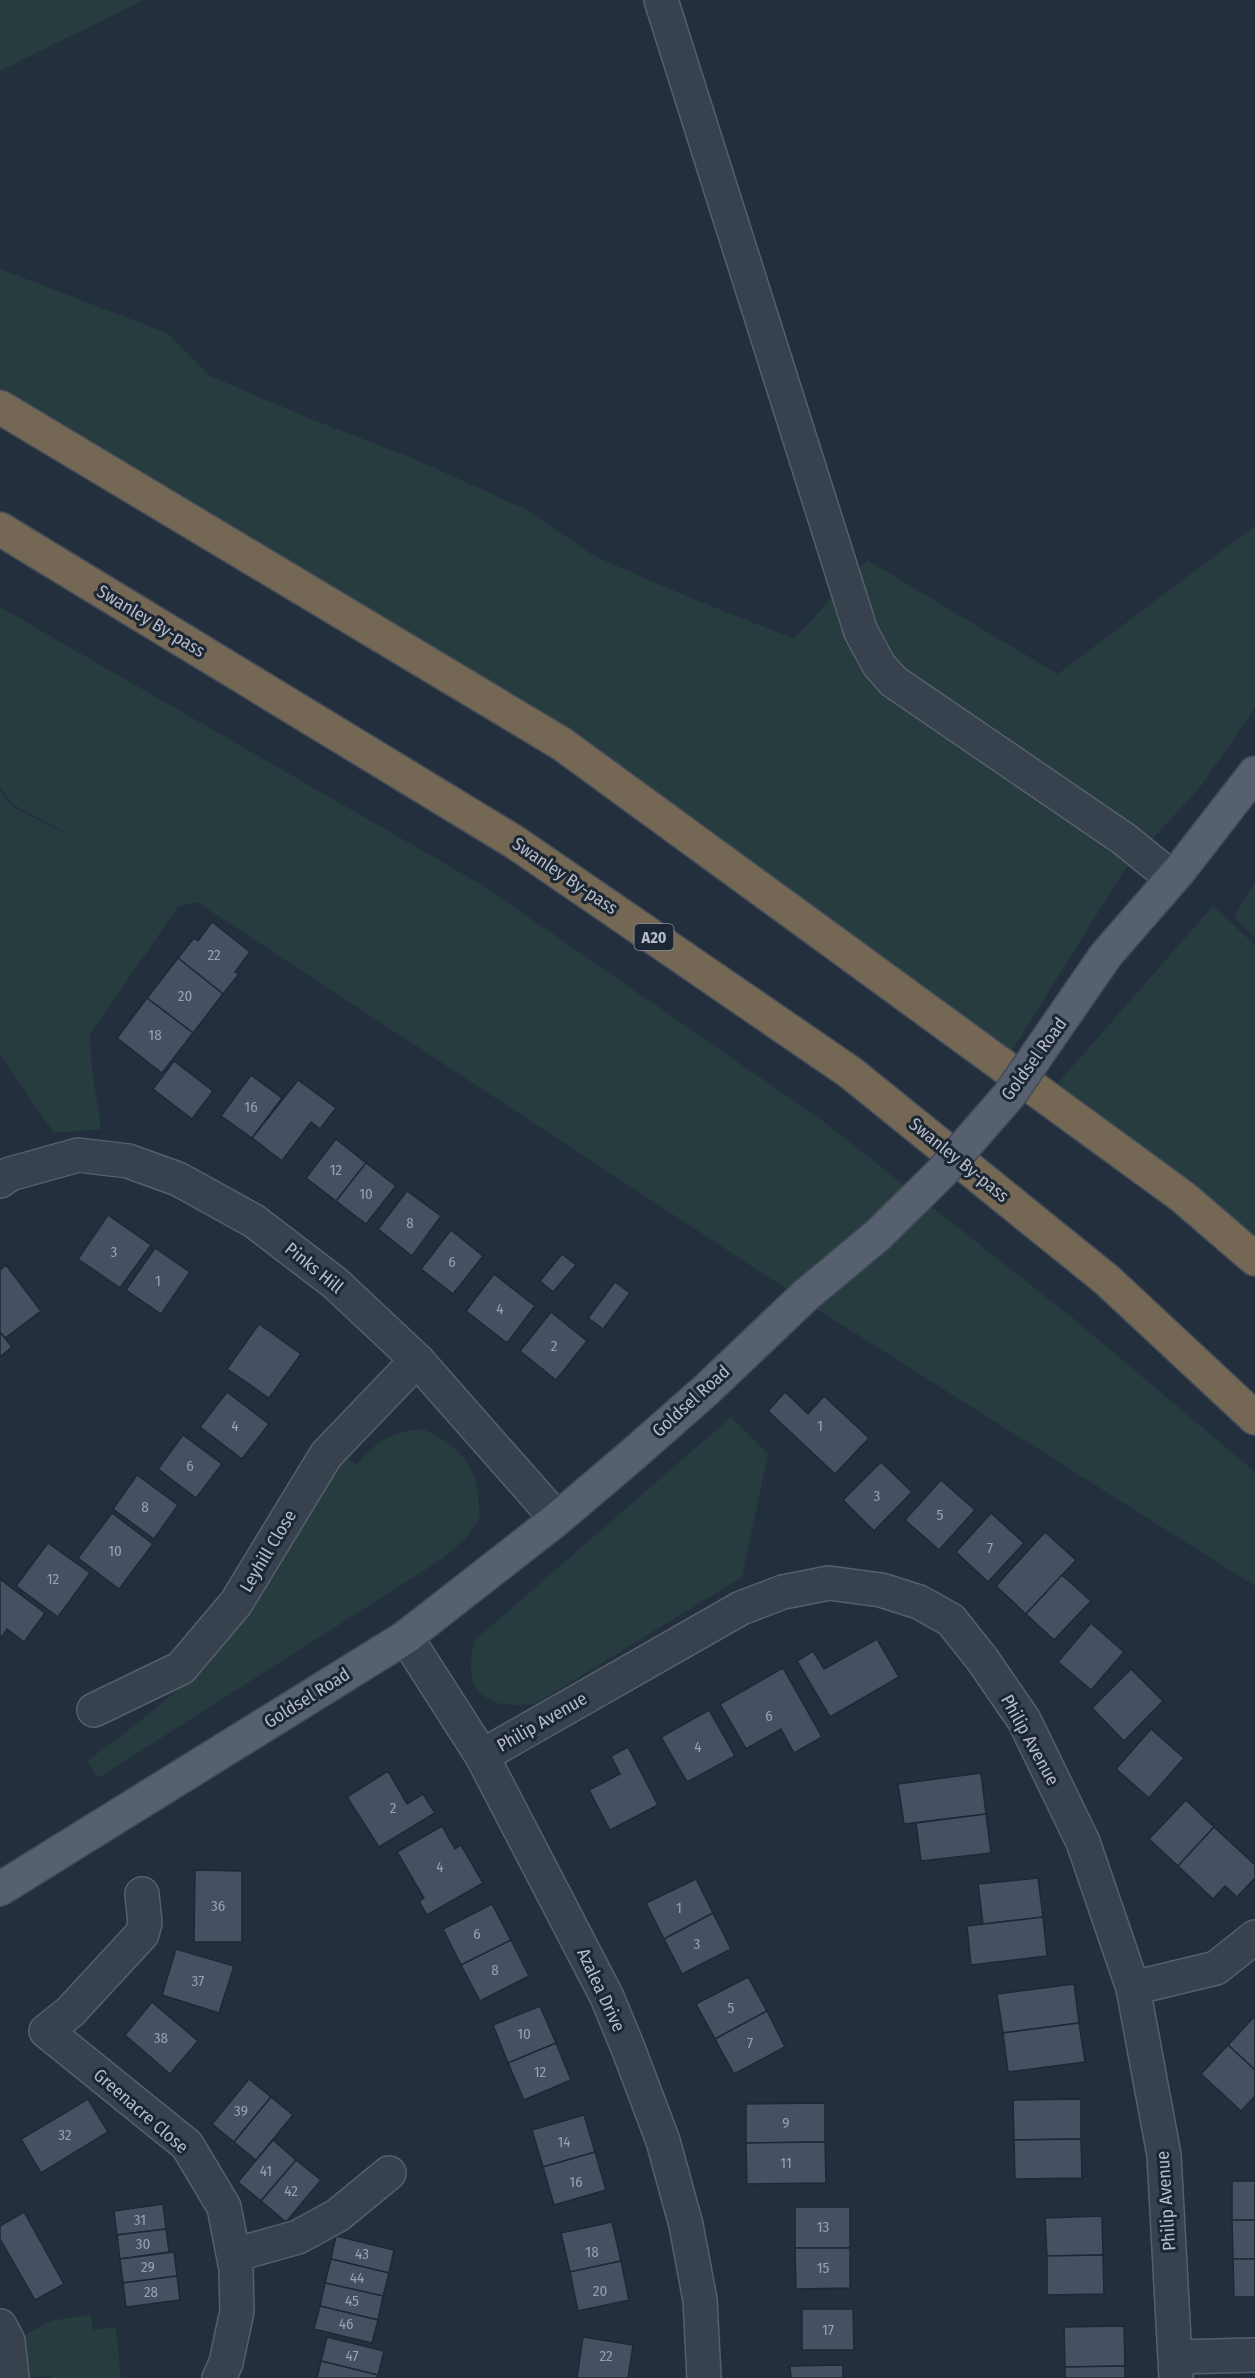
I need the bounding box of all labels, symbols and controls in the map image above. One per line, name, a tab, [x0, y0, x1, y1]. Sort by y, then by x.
street label: Swanley By-pass	[93, 580, 209, 662]
street label: Swanley By-pass	[508, 833, 622, 919]
road number: A20	[634, 924, 674, 950]
house number: 22	[207, 946, 221, 964]
house number: 20	[178, 987, 192, 1005]
street label: Goldsel Road	[997, 1013, 1071, 1105]
house number: 18	[148, 1026, 162, 1044]
house number: 16	[244, 1098, 258, 1116]
street label: Swanley By-pass	[905, 1113, 1014, 1207]
house number: 12	[330, 1161, 343, 1179]
house number: 10	[359, 1185, 373, 1203]
house number: 8	[406, 1214, 414, 1232]
street label: Pinks Hill	[280, 1238, 348, 1298]
house number: 3	[111, 1243, 118, 1261]
house number: 6	[448, 1253, 456, 1271]
house number: 1	[155, 1272, 161, 1290]
house number: 4	[496, 1300, 504, 1318]
house number: 2	[551, 1337, 558, 1355]
street label: Goldsel Road	[648, 1360, 734, 1442]
house number: 4	[231, 1417, 239, 1435]
house number: 1	[817, 1417, 823, 1435]
house number: 6	[186, 1457, 194, 1475]
house number: 3	[874, 1487, 881, 1505]
house number: 8	[141, 1498, 149, 1516]
street label: Leyhill Close	[235, 1506, 301, 1596]
house number: 5	[937, 1506, 944, 1524]
house number: 7	[987, 1539, 993, 1557]
house number: 10	[108, 1542, 122, 1560]
house number: 12	[47, 1570, 60, 1588]
street label: Goldsel Road	[260, 1663, 354, 1733]
street label: Philip Avenue	[493, 1687, 591, 1757]
street label: Philip Avenue	[996, 1691, 1064, 1789]
house number: 6	[765, 1707, 773, 1725]
house number: 4	[694, 1738, 702, 1756]
house number: 2	[390, 1799, 397, 1817]
house number: 4	[436, 1858, 444, 1876]
house number: 36	[211, 1897, 225, 1915]
house number: 1	[676, 1899, 682, 1917]
house number: 6	[473, 1925, 481, 1943]
house number: 3	[694, 1935, 701, 1953]
street label: Azalea Drive	[572, 1945, 630, 2035]
house number: 8	[491, 1961, 499, 1979]
house number: 37	[192, 1972, 204, 1990]
house number: 5	[728, 1999, 735, 2017]
house number: 10	[517, 2025, 531, 2043]
house number: 38	[154, 2029, 168, 2047]
house number: 7	[747, 2034, 753, 2052]
house number: 12	[534, 2063, 547, 2081]
street label: Greenacre Close	[89, 2064, 193, 2158]
house number: 39	[234, 2102, 248, 2120]
house number: 9	[782, 2114, 790, 2132]
house number: 32	[58, 2126, 72, 2144]
house number: 14	[557, 2133, 571, 2151]
street label: Philip Avenue	[1152, 2150, 1180, 2252]
house number: 11	[780, 2154, 792, 2172]
house number: 41	[260, 2162, 272, 2180]
house number: 16	[569, 2173, 583, 2191]
house number: 42	[284, 2182, 298, 2200]
house number: 31	[134, 2211, 146, 2229]
house number: 13	[817, 2218, 830, 2236]
house number: 30	[136, 2235, 150, 2253]
house number: 18	[585, 2243, 599, 2261]
house number: 43	[355, 2245, 369, 2263]
house number: 29	[141, 2258, 155, 2276]
house number: 15	[817, 2259, 829, 2277]
house number: 44	[350, 2269, 364, 2287]
house number: 20	[593, 2282, 607, 2300]
house number: 28	[144, 2283, 158, 2301]
house number: 45	[345, 2292, 359, 2310]
house number: 46	[339, 2315, 353, 2333]
house number: 17	[822, 2321, 834, 2339]
house number: 47	[345, 2347, 359, 2365]
house number: 22	[599, 2347, 613, 2365]

